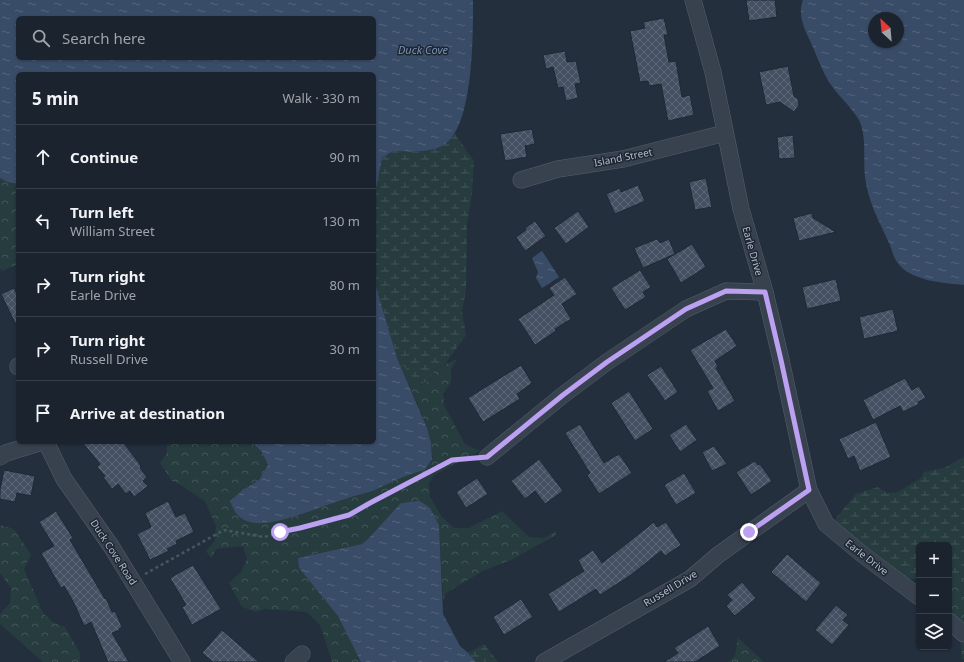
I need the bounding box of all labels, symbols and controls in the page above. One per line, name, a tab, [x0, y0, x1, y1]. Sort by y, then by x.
north arrow	[868, 12, 904, 48]
search box	[16, 16, 376, 60]
icon: search	[30, 27, 52, 49]
text: Search here	[62, 28, 145, 48]
water label: Duck Cove	[398, 42, 449, 57]
text: 5 min	[32, 87, 79, 110]
text: Walk · 330 m	[282, 89, 360, 107]
street label: Island Street	[593, 144, 654, 170]
icon: ahead	[32, 146, 54, 168]
text: Continue	[70, 147, 138, 167]
text: 90 m	[330, 148, 360, 166]
text: Turn left	[70, 202, 134, 222]
icon: left	[32, 210, 54, 232]
text: 130 m	[322, 212, 360, 230]
text: William Street	[70, 222, 155, 240]
street label: Earle Drive	[739, 225, 767, 278]
text: Turn right	[70, 266, 145, 286]
icon: right	[32, 274, 54, 296]
text: 80 m	[330, 276, 360, 294]
text: Earle Drive	[70, 286, 136, 304]
text: Turn right	[70, 330, 145, 350]
icon: right	[32, 338, 54, 360]
text: 30 m	[330, 340, 360, 358]
text: Russell Drive	[70, 350, 148, 368]
icon: arrive	[32, 402, 54, 424]
text: Arrive at destination	[70, 403, 225, 423]
street label: Duck Cove Road	[88, 516, 140, 588]
route start	[271, 523, 289, 541]
route end	[740, 523, 758, 541]
street label: Earle Drive	[843, 536, 892, 578]
map controls	[916, 542, 952, 650]
button: +	[916, 542, 952, 578]
street label: Russell Drive	[641, 566, 700, 609]
button: −	[916, 578, 952, 614]
button: layers	[916, 614, 952, 650]

